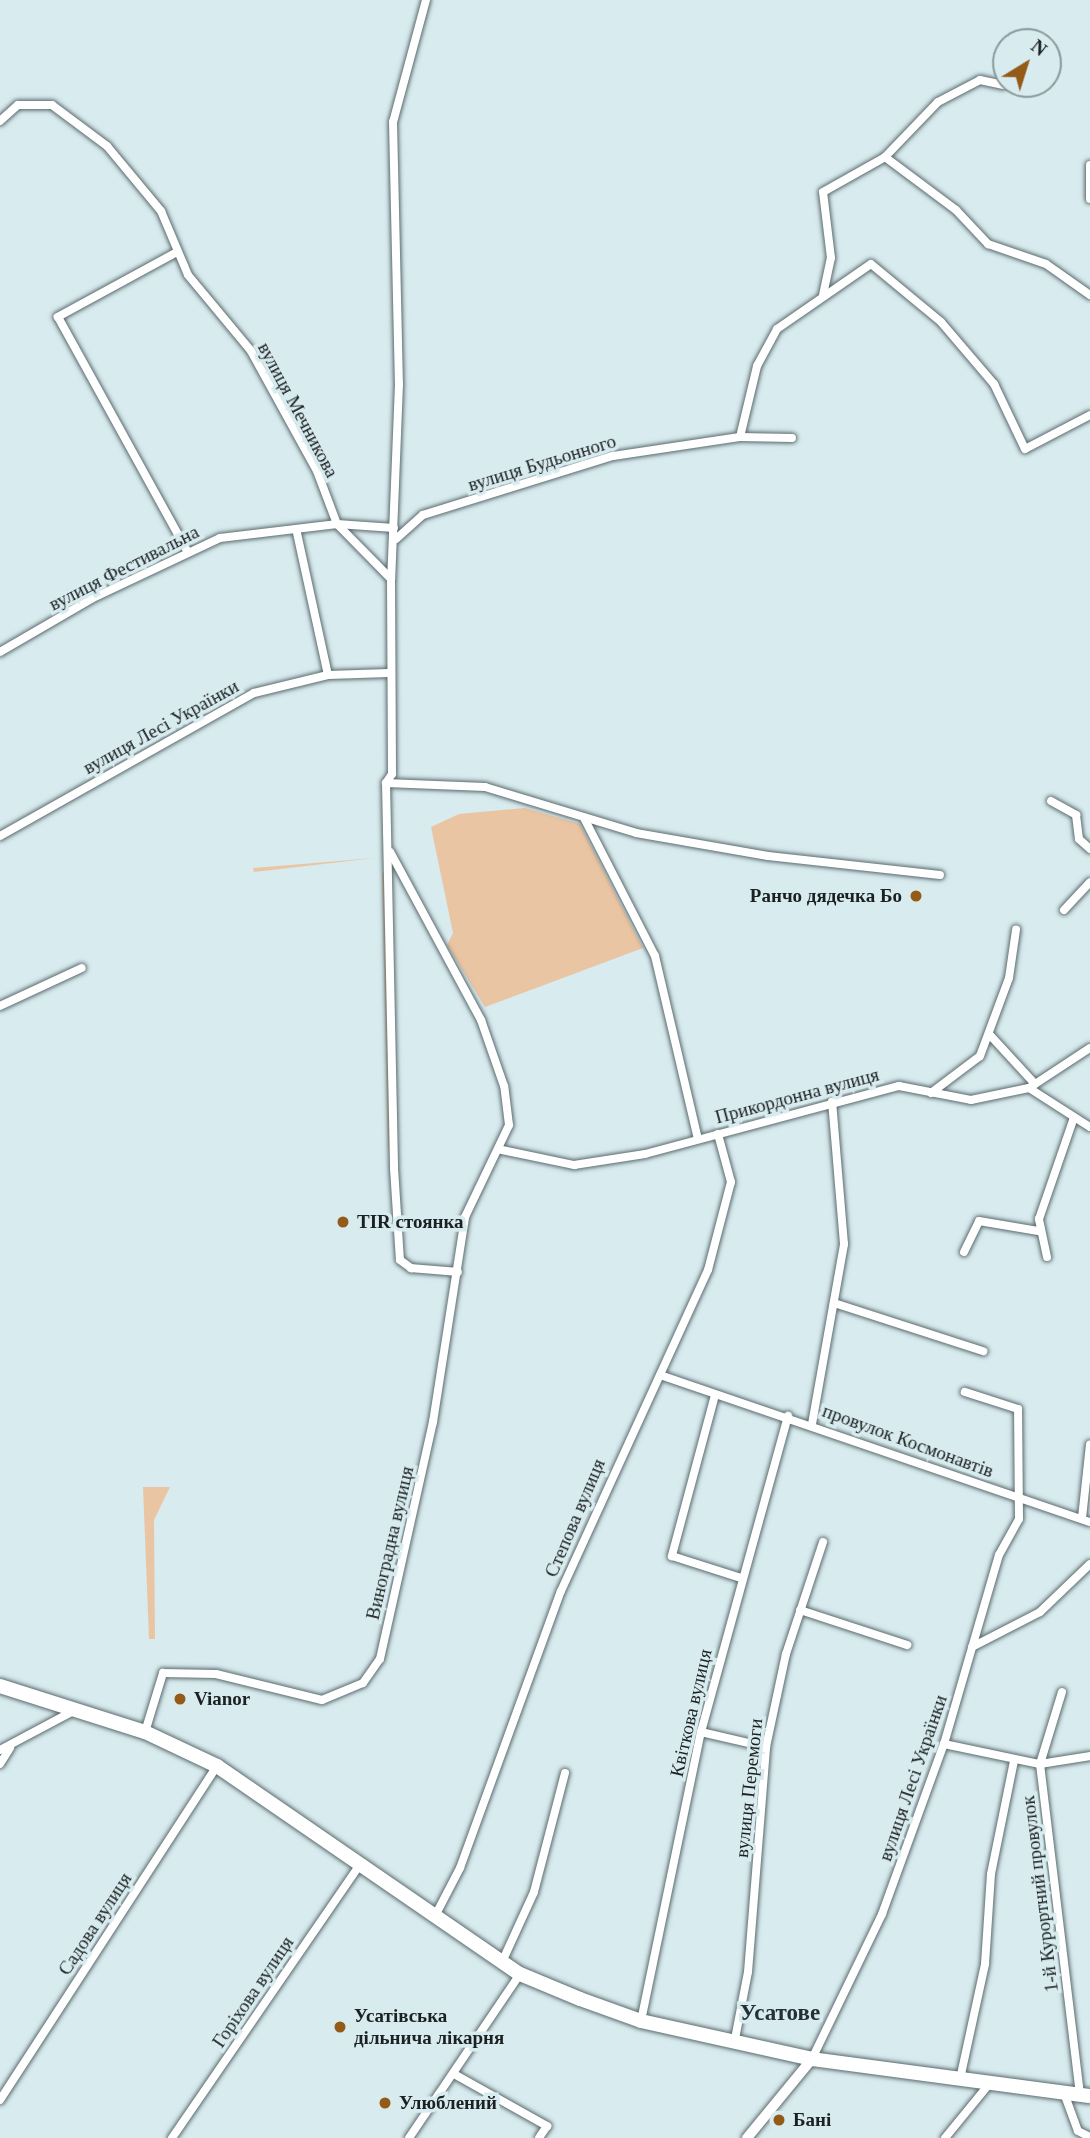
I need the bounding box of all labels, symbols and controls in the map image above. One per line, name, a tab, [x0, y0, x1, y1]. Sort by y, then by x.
north arrow	[992, 28, 1062, 98]
text: N	[1027, 35, 1051, 60]
street label: вулиця Мечникова	[253, 339, 343, 481]
street label: вулиця Будьонного	[465, 430, 619, 496]
street label: вулиця Фестивальна	[45, 520, 203, 616]
street label: вулиця Лесі Українки	[79, 675, 243, 779]
place label: Ранчо дядечка Бо	[750, 885, 902, 907]
marker: Ранчо дядечка Бо	[908, 888, 924, 904]
street label: Прикордонна вулиця	[713, 1063, 881, 1129]
place label: TIR стоянка	[357, 1211, 464, 1233]
marker: TIR стоянка	[335, 1214, 351, 1230]
street label: провулок Космонавтів	[819, 1399, 997, 1483]
street label: Степова вулиця	[540, 1455, 610, 1581]
street label: Виноградна вулиця	[361, 1464, 419, 1622]
street label: Квіткова вулиця	[665, 1647, 717, 1779]
place label: Vianor	[194, 1688, 250, 1710]
marker: Vianor	[172, 1691, 188, 1707]
street label: вулиця Лесі Українки	[874, 1692, 952, 1864]
street label: вулиця Перемоги	[730, 1717, 768, 1859]
street label: 1-й Курортний провулок	[1017, 1795, 1063, 1993]
street label: Садова вулиця	[53, 1868, 137, 1980]
street label: Горіхова вулиця	[207, 1932, 299, 2052]
district label: Усатове	[740, 1999, 820, 2027]
place label: Усатівська дільнича лікарня	[354, 2005, 504, 2049]
marker: Усатівська дільнича лікарня	[332, 2019, 348, 2035]
place label: Улюблений	[399, 2092, 497, 2114]
marker: Улюблений	[377, 2095, 393, 2111]
place label: Бані	[793, 2109, 831, 2131]
marker: Бані	[771, 2112, 787, 2128]

